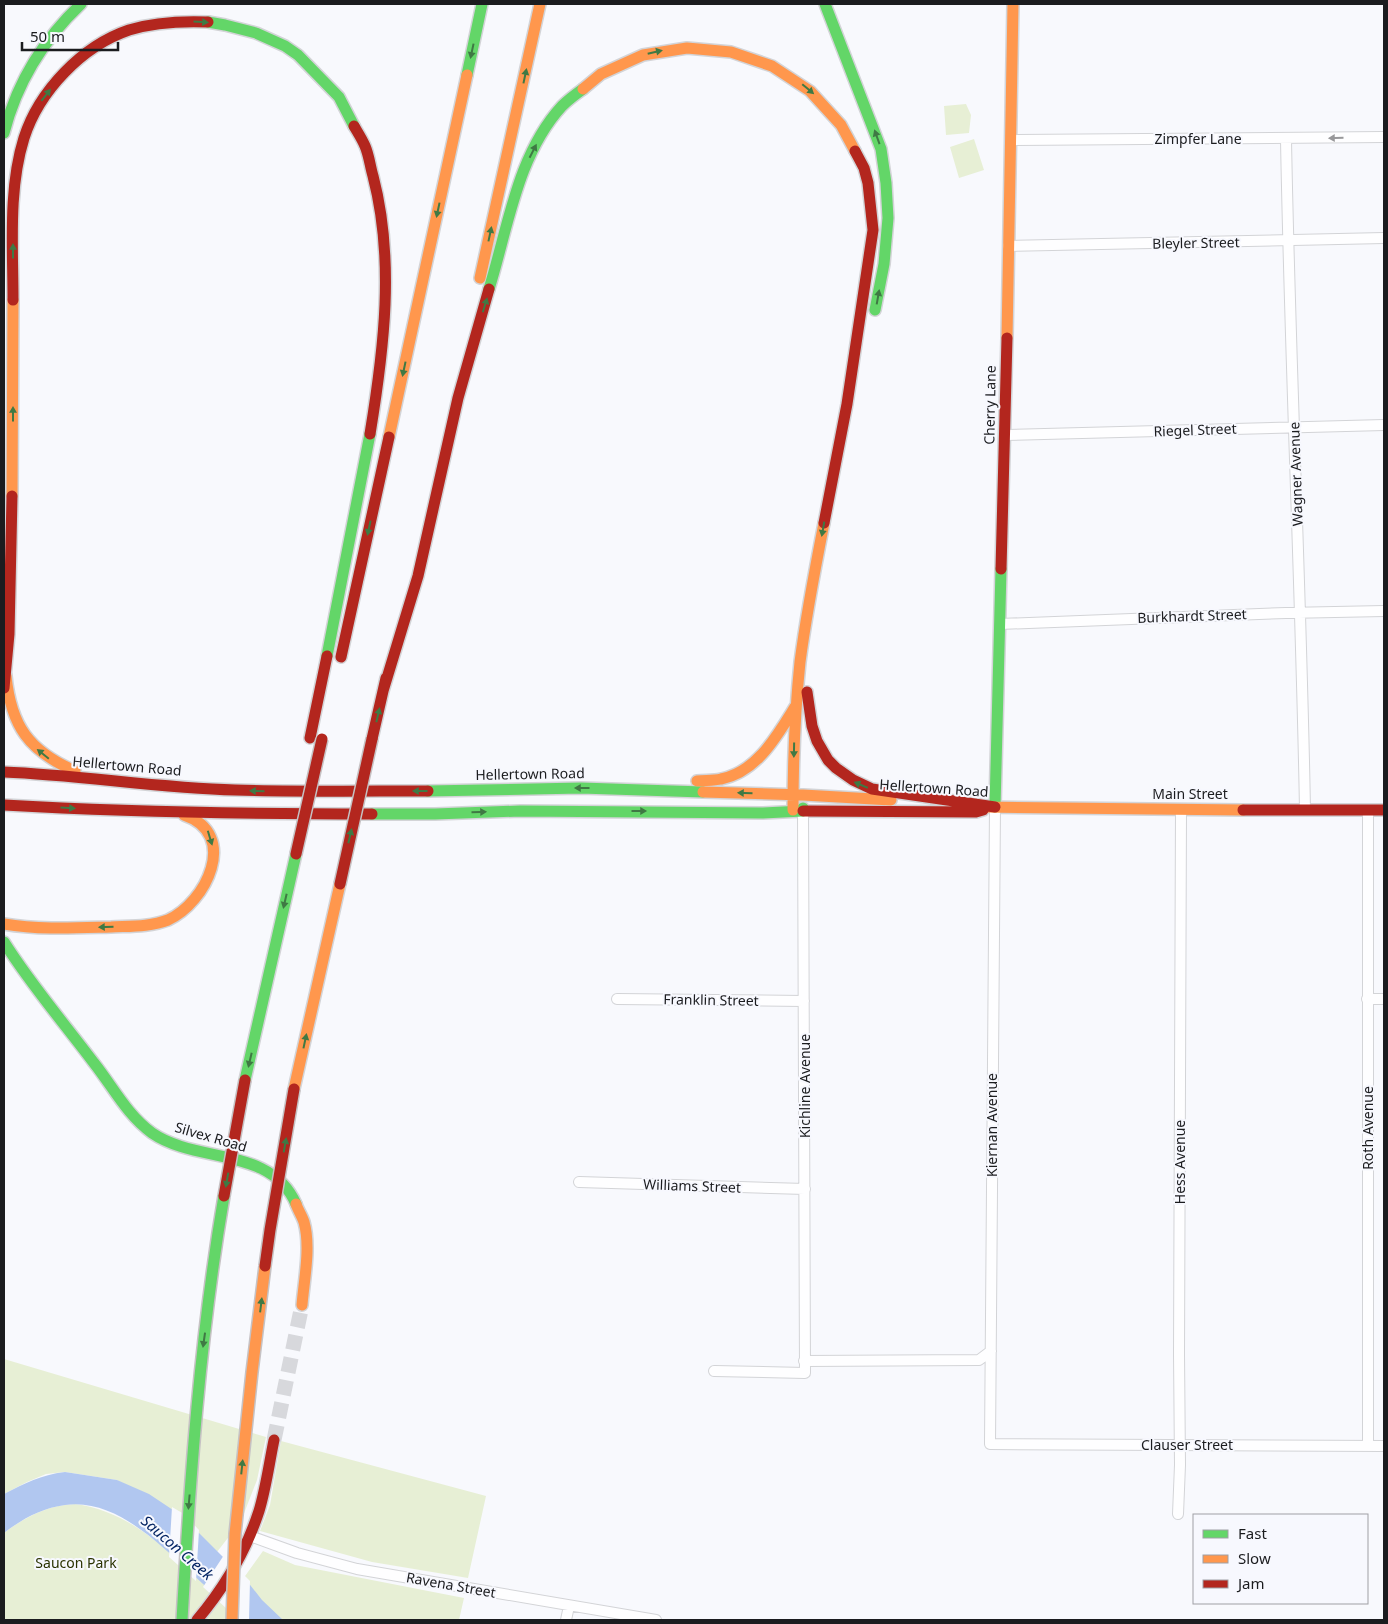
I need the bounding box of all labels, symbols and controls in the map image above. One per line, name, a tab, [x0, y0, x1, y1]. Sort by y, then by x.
one-way arrow	[193, 19, 209, 27]
scale bar	[22, 20, 119, 52]
text: 50 m	[30, 26, 65, 46]
one-way arrow	[468, 44, 476, 59]
one-way arrow	[648, 48, 663, 56]
one-way arrow	[521, 67, 529, 83]
one-way arrow	[801, 83, 813, 95]
one-way arrow	[41, 88, 51, 102]
one-way arrow	[873, 129, 880, 144]
street label: Zimpfer Lane	[1154, 129, 1242, 148]
one-way arrow	[1327, 134, 1343, 142]
one-way arrow	[529, 143, 537, 158]
one-way arrow	[434, 203, 442, 218]
one-way arrow	[486, 227, 494, 242]
street label: Bleyler Street	[1152, 232, 1240, 253]
one-way arrow	[9, 243, 17, 259]
one-way arrow	[874, 289, 882, 305]
one-way arrow	[481, 298, 489, 313]
one-way arrow	[400, 362, 408, 377]
street label: Cherry Lane	[979, 365, 1000, 445]
one-way arrow	[9, 405, 17, 421]
street label: Riegel Street	[1153, 419, 1237, 440]
street label: Wagner Avenue	[1284, 421, 1307, 526]
one-way arrow	[365, 520, 373, 535]
one-way arrow	[818, 521, 826, 537]
street label: Burkhardt Street	[1137, 604, 1247, 627]
one-way arrow	[374, 707, 382, 722]
one-way arrow	[790, 742, 798, 758]
one-way arrow	[36, 748, 49, 759]
street label: Hellertown Road	[72, 751, 182, 780]
street label: Hellertown Road	[475, 763, 585, 784]
street label: Hellertown Road	[879, 774, 989, 801]
one-way arrow	[854, 780, 868, 788]
one-way arrow	[574, 784, 590, 792]
street label: Main Street	[1152, 784, 1228, 803]
one-way arrow	[249, 786, 265, 794]
one-way arrow	[411, 787, 427, 795]
one-way arrow	[736, 788, 752, 796]
one-way arrow	[60, 805, 76, 813]
one-way arrow	[631, 807, 647, 815]
one-way arrow	[471, 808, 487, 816]
one-way arrow	[347, 828, 355, 844]
one-way arrow	[207, 831, 215, 846]
one-way arrow	[281, 894, 289, 909]
one-way arrow	[98, 923, 114, 931]
street label: Franklin Street	[663, 989, 759, 1010]
one-way arrow	[301, 1033, 309, 1049]
street label: Kichline Avenue	[795, 1034, 814, 1138]
one-way arrow	[246, 1052, 254, 1068]
street label: Kiernan Avenue	[982, 1073, 1001, 1177]
street label: Roth Avenue	[1358, 1086, 1377, 1170]
street label: Silvex Road	[173, 1117, 249, 1156]
street label: Hess Avenue	[1170, 1120, 1189, 1204]
one-way arrow	[281, 1136, 289, 1152]
one-way arrow	[223, 1172, 231, 1188]
street label: Williams Street	[643, 1174, 741, 1197]
one-way arrow	[257, 1297, 265, 1313]
one-way arrow	[200, 1333, 208, 1349]
street label: Clauser Street	[1141, 1435, 1233, 1454]
one-way arrow	[238, 1459, 246, 1475]
one-way arrow	[185, 1494, 193, 1510]
water label: Saucon Creek	[137, 1510, 218, 1585]
legend	[1193, 1514, 1368, 1604]
text: Fast	[1238, 1523, 1267, 1543]
text: Slow	[1238, 1548, 1271, 1568]
park label: Saucon Park	[35, 1553, 117, 1572]
street label: Ravena Street	[405, 1567, 497, 1602]
text: Jam	[1236, 1573, 1265, 1593]

